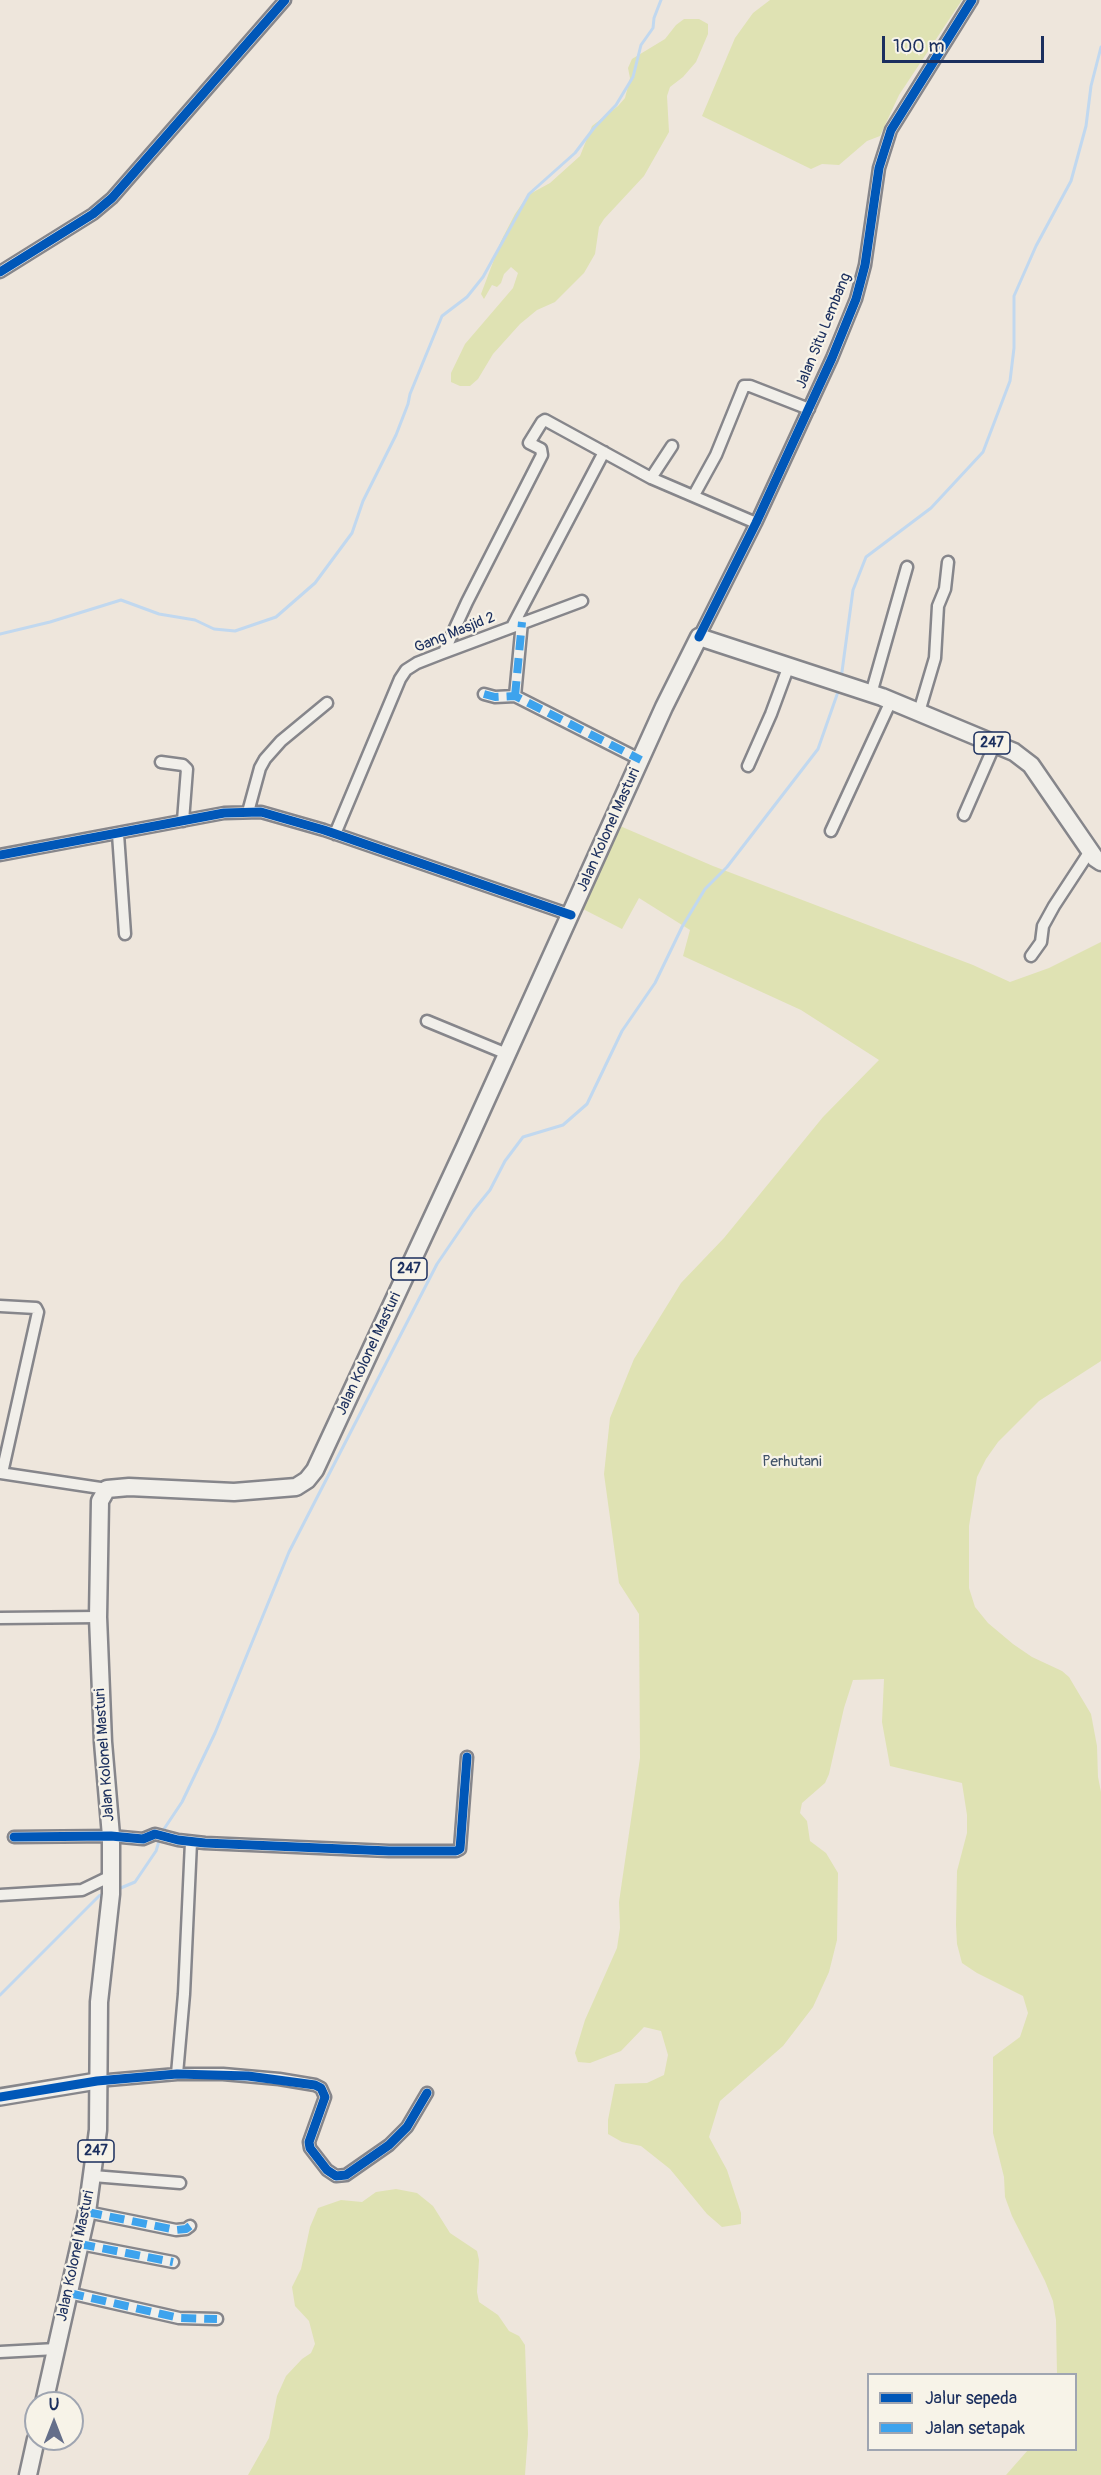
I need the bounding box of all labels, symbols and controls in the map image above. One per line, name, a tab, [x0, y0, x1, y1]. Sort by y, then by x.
scale bar	[885, 24, 1047, 62]
text: 100 m	[893, 35, 945, 58]
street label: Jalan Situ Lembang	[793, 271, 855, 391]
street label: Gang Masjid 2	[412, 609, 498, 657]
road number: 247	[974, 732, 1010, 754]
street label: Jalan Kolonel Masturi	[574, 765, 644, 895]
road number: 247	[391, 1258, 427, 1280]
street label: Jalan Kolonel Masturi	[333, 1290, 405, 1418]
park label: Perhutani	[762, 1453, 822, 1471]
street label: Jalan Kolonel Masturi	[91, 1688, 119, 1822]
road number: 247	[78, 2140, 114, 2162]
street label: Jalan Kolonel Masturi	[53, 2189, 99, 2323]
legend	[867, 2373, 1077, 2451]
text: Jalur sepeda	[925, 2387, 1017, 2410]
north arrow	[24, 2391, 84, 2451]
text: U	[49, 2395, 59, 2415]
text: Jalan setapak	[925, 2417, 1025, 2440]

